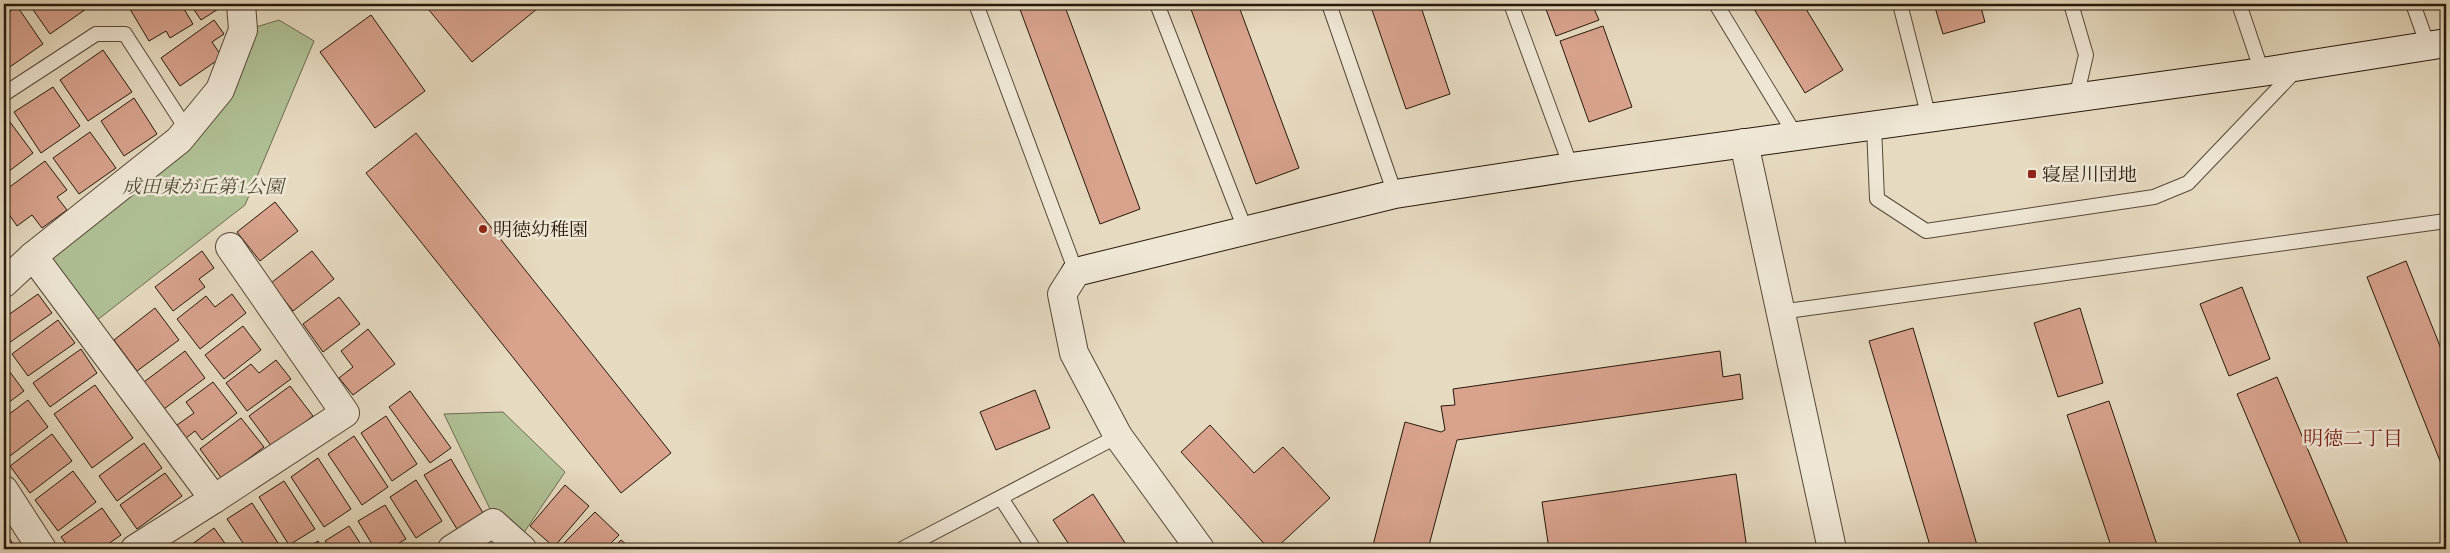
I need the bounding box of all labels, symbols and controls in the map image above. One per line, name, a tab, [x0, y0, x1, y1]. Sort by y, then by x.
place label: 寝屋川団地	[2042, 162, 2137, 188]
marker: 寝屋川団地	[2026, 168, 2038, 180]
park label: 成田東が丘第1公園	[122, 174, 287, 200]
place label: 明徳幼稚園	[493, 217, 588, 243]
marker: 明徳幼稚園	[477, 223, 489, 235]
district label: 明徳二丁目	[2303, 425, 2403, 452]

